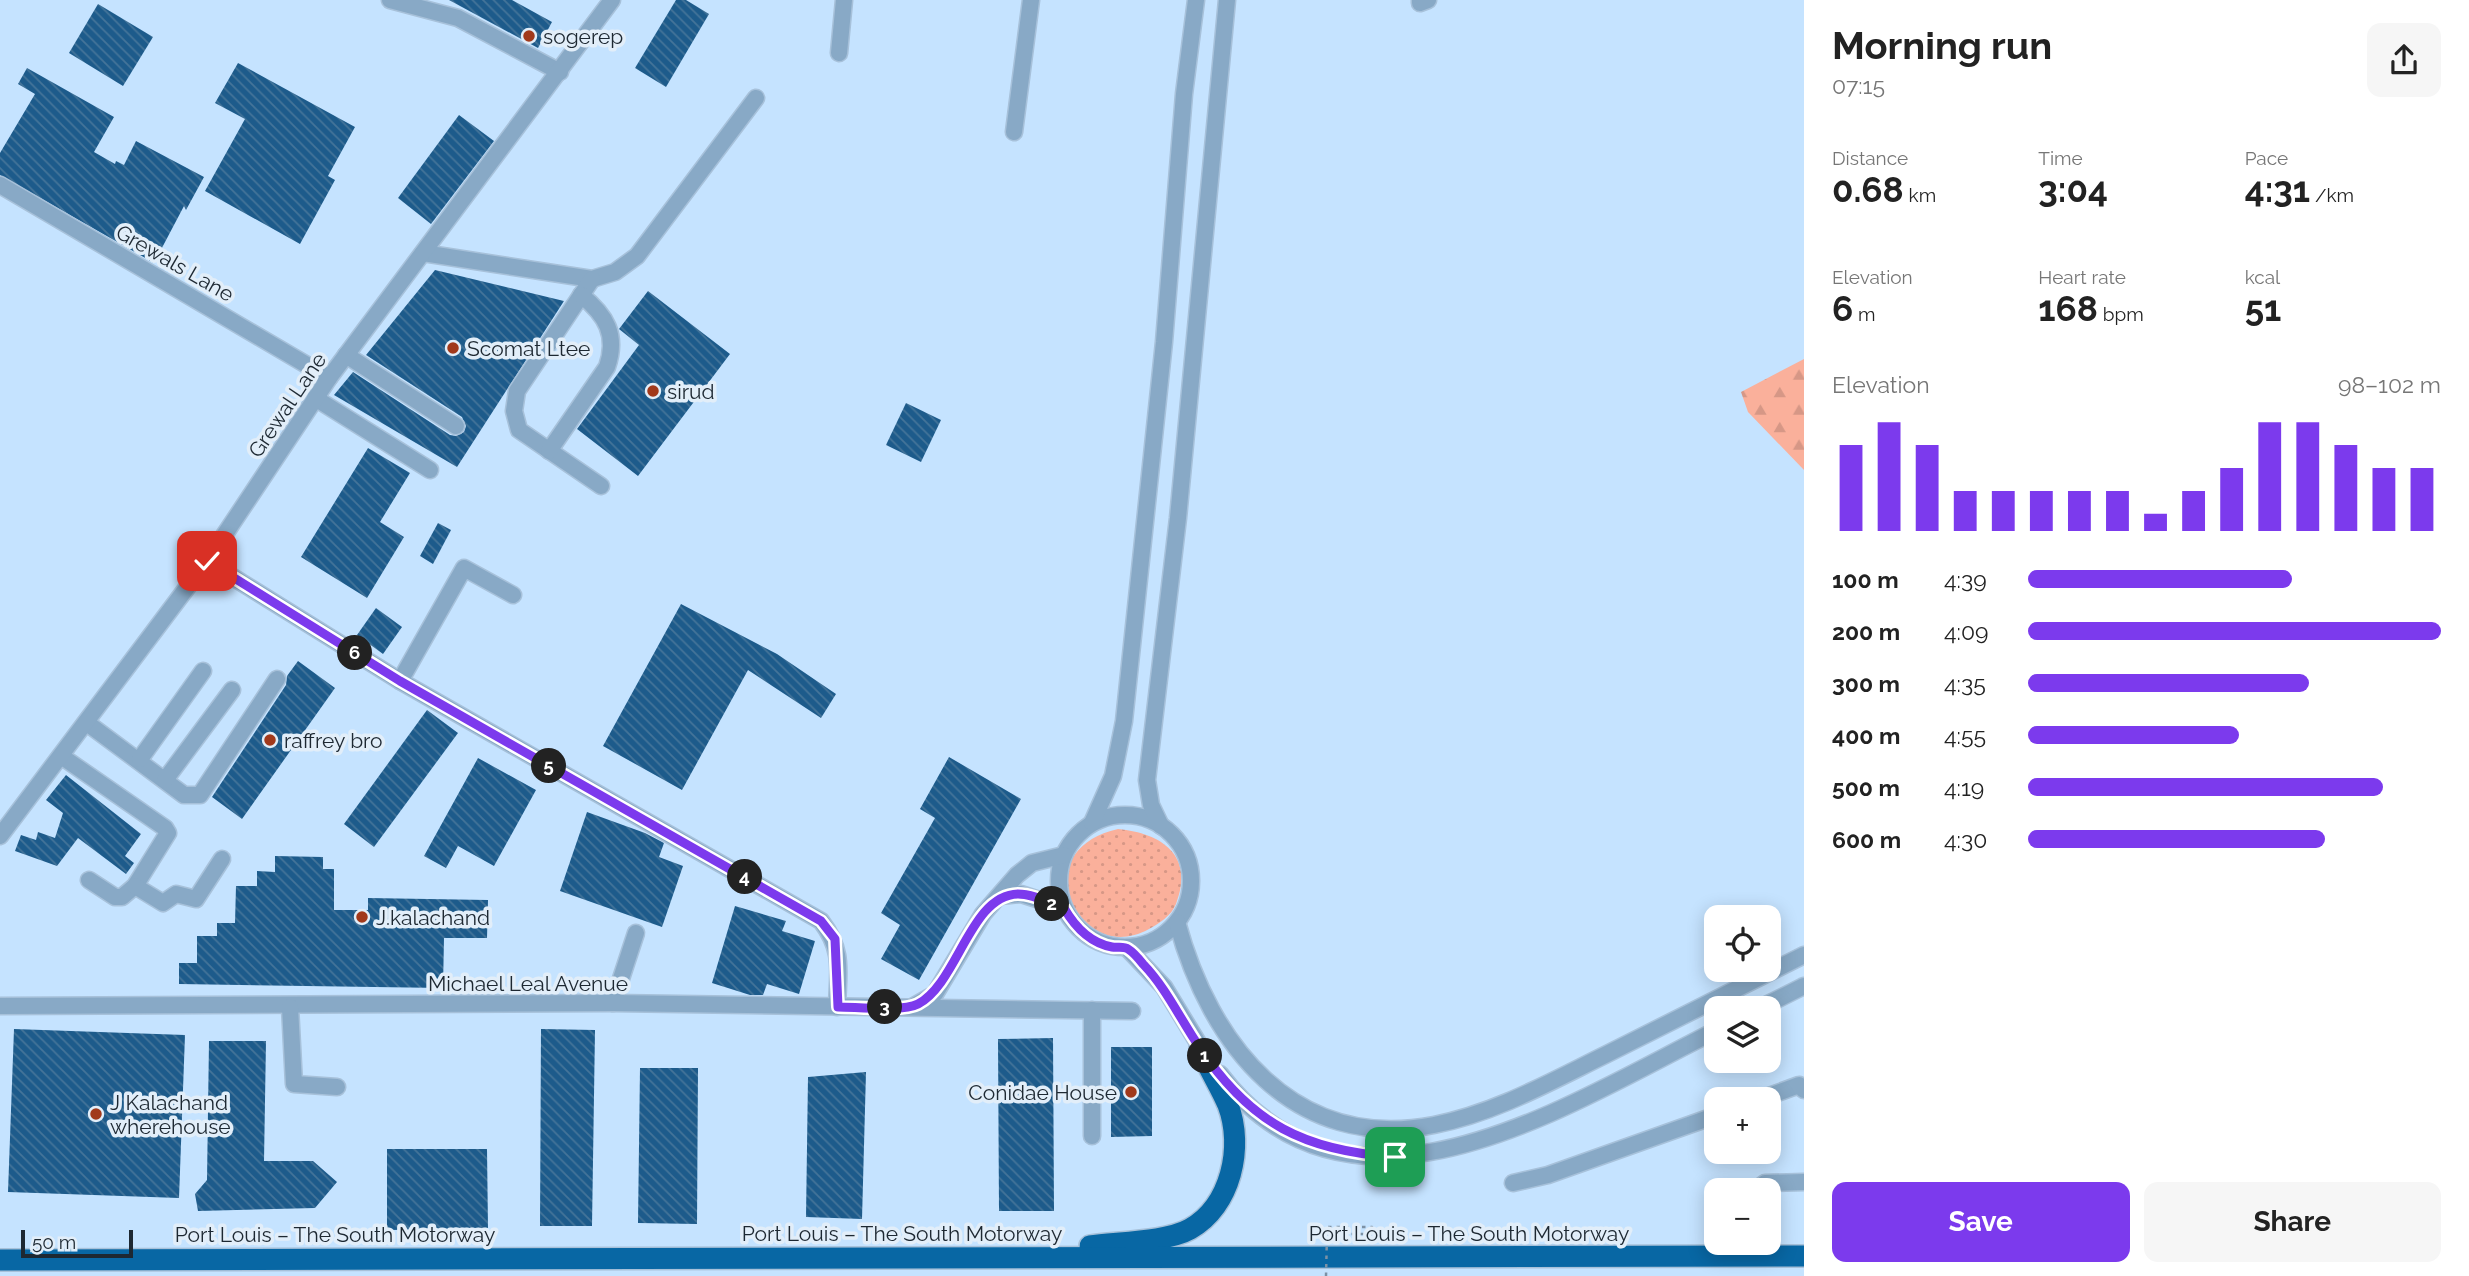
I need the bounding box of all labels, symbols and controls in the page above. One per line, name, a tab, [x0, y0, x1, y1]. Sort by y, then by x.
text: Morning run	[1832, 23, 2052, 68]
button: share	[2367, 23, 2441, 97]
place label: sogerep	[543, 24, 623, 49]
marker: sogerep	[521, 28, 537, 44]
text: 07:15	[1832, 72, 1885, 99]
text: Distance	[1832, 147, 1908, 169]
text: Time	[2038, 147, 2083, 169]
text: Pace	[2245, 147, 2288, 169]
text: 0.68	[1832, 169, 1904, 210]
text: 3:04	[2038, 169, 2108, 210]
text: 4:31	[2245, 169, 2310, 210]
text: km	[1904, 184, 1936, 206]
text: /km	[2310, 184, 2354, 206]
street label: Grewals Lane	[112, 219, 238, 307]
text: Elevation	[1832, 266, 1913, 288]
text: Heart rate	[2038, 266, 2126, 288]
text: kcal	[2245, 266, 2280, 288]
text: 6	[1832, 288, 1853, 329]
text: 168	[2038, 288, 2098, 329]
text: 51	[2245, 288, 2281, 329]
text: m	[1853, 303, 1876, 325]
text: bpm	[2098, 303, 2144, 325]
place label: Scomat Ltee	[467, 336, 590, 361]
marker: Scomat Ltee	[445, 340, 461, 356]
street label: Grewal Lane	[243, 348, 331, 462]
text: Elevation	[1832, 371, 1930, 398]
text: 98–102 m	[2338, 371, 2441, 398]
place label: sirud	[667, 379, 715, 404]
marker: sirud	[645, 383, 661, 399]
pin	[177, 531, 237, 591]
icon: check	[188, 542, 226, 580]
text: 100 m	[1832, 566, 1899, 593]
text: 4:39	[1944, 566, 1987, 593]
text: 200 m	[1832, 618, 1900, 645]
text: 4:09	[1944, 618, 1988, 645]
pin: 6	[338, 636, 372, 670]
text: 6	[349, 641, 360, 663]
text: 300 m	[1832, 670, 1900, 697]
text: 4:35	[1944, 670, 1986, 697]
text: 400 m	[1832, 722, 1900, 749]
text: 4:55	[1944, 722, 1986, 749]
place label: raffrey bro	[284, 728, 383, 753]
marker: raffrey bro	[262, 732, 278, 748]
pin: 5	[532, 748, 566, 784]
text: 5	[543, 754, 554, 776]
text: 500 m	[1832, 774, 1900, 801]
text: 4:19	[1944, 774, 1984, 801]
text: 600 m	[1832, 826, 1901, 853]
text: 4:30	[1944, 826, 1987, 853]
pin: 4	[728, 860, 762, 894]
text: 4	[739, 865, 750, 887]
pin: 2	[1034, 886, 1070, 922]
text: 2	[1046, 892, 1057, 914]
place label: J.kalachand	[376, 905, 490, 930]
map controls	[1704, 905, 1781, 1255]
button: locate	[1704, 905, 1781, 982]
marker: J.kalachand	[354, 909, 370, 925]
street label: Michael Leal Avenue	[428, 971, 628, 996]
pin: 3	[868, 990, 903, 1024]
text: 3	[879, 995, 890, 1017]
button: layers	[1704, 996, 1781, 1073]
pin: 1	[1188, 1038, 1222, 1074]
text: 1	[1200, 1044, 1209, 1066]
place label: Conidae House	[968, 1080, 1117, 1105]
marker: Conidae House	[1123, 1084, 1139, 1100]
button: +	[1704, 1087, 1781, 1164]
place label: J Kalachand wherehouse	[110, 1090, 231, 1139]
marker: J Kalachand wherehouse	[88, 1106, 104, 1122]
pin	[1365, 1127, 1425, 1187]
icon: arrive	[1376, 1138, 1414, 1176]
button: −	[1704, 1178, 1781, 1255]
button: Save	[1832, 1182, 2130, 1262]
button: Share	[2144, 1182, 2441, 1262]
street label: Port Louis – The South Motorway	[742, 1221, 1062, 1246]
street label: Port Louis – The South Motorway	[1309, 1221, 1629, 1246]
street label: Port Louis – The South Motorway	[175, 1222, 495, 1247]
scale bar	[21, 1227, 133, 1259]
text: 50 m	[32, 1231, 76, 1253]

